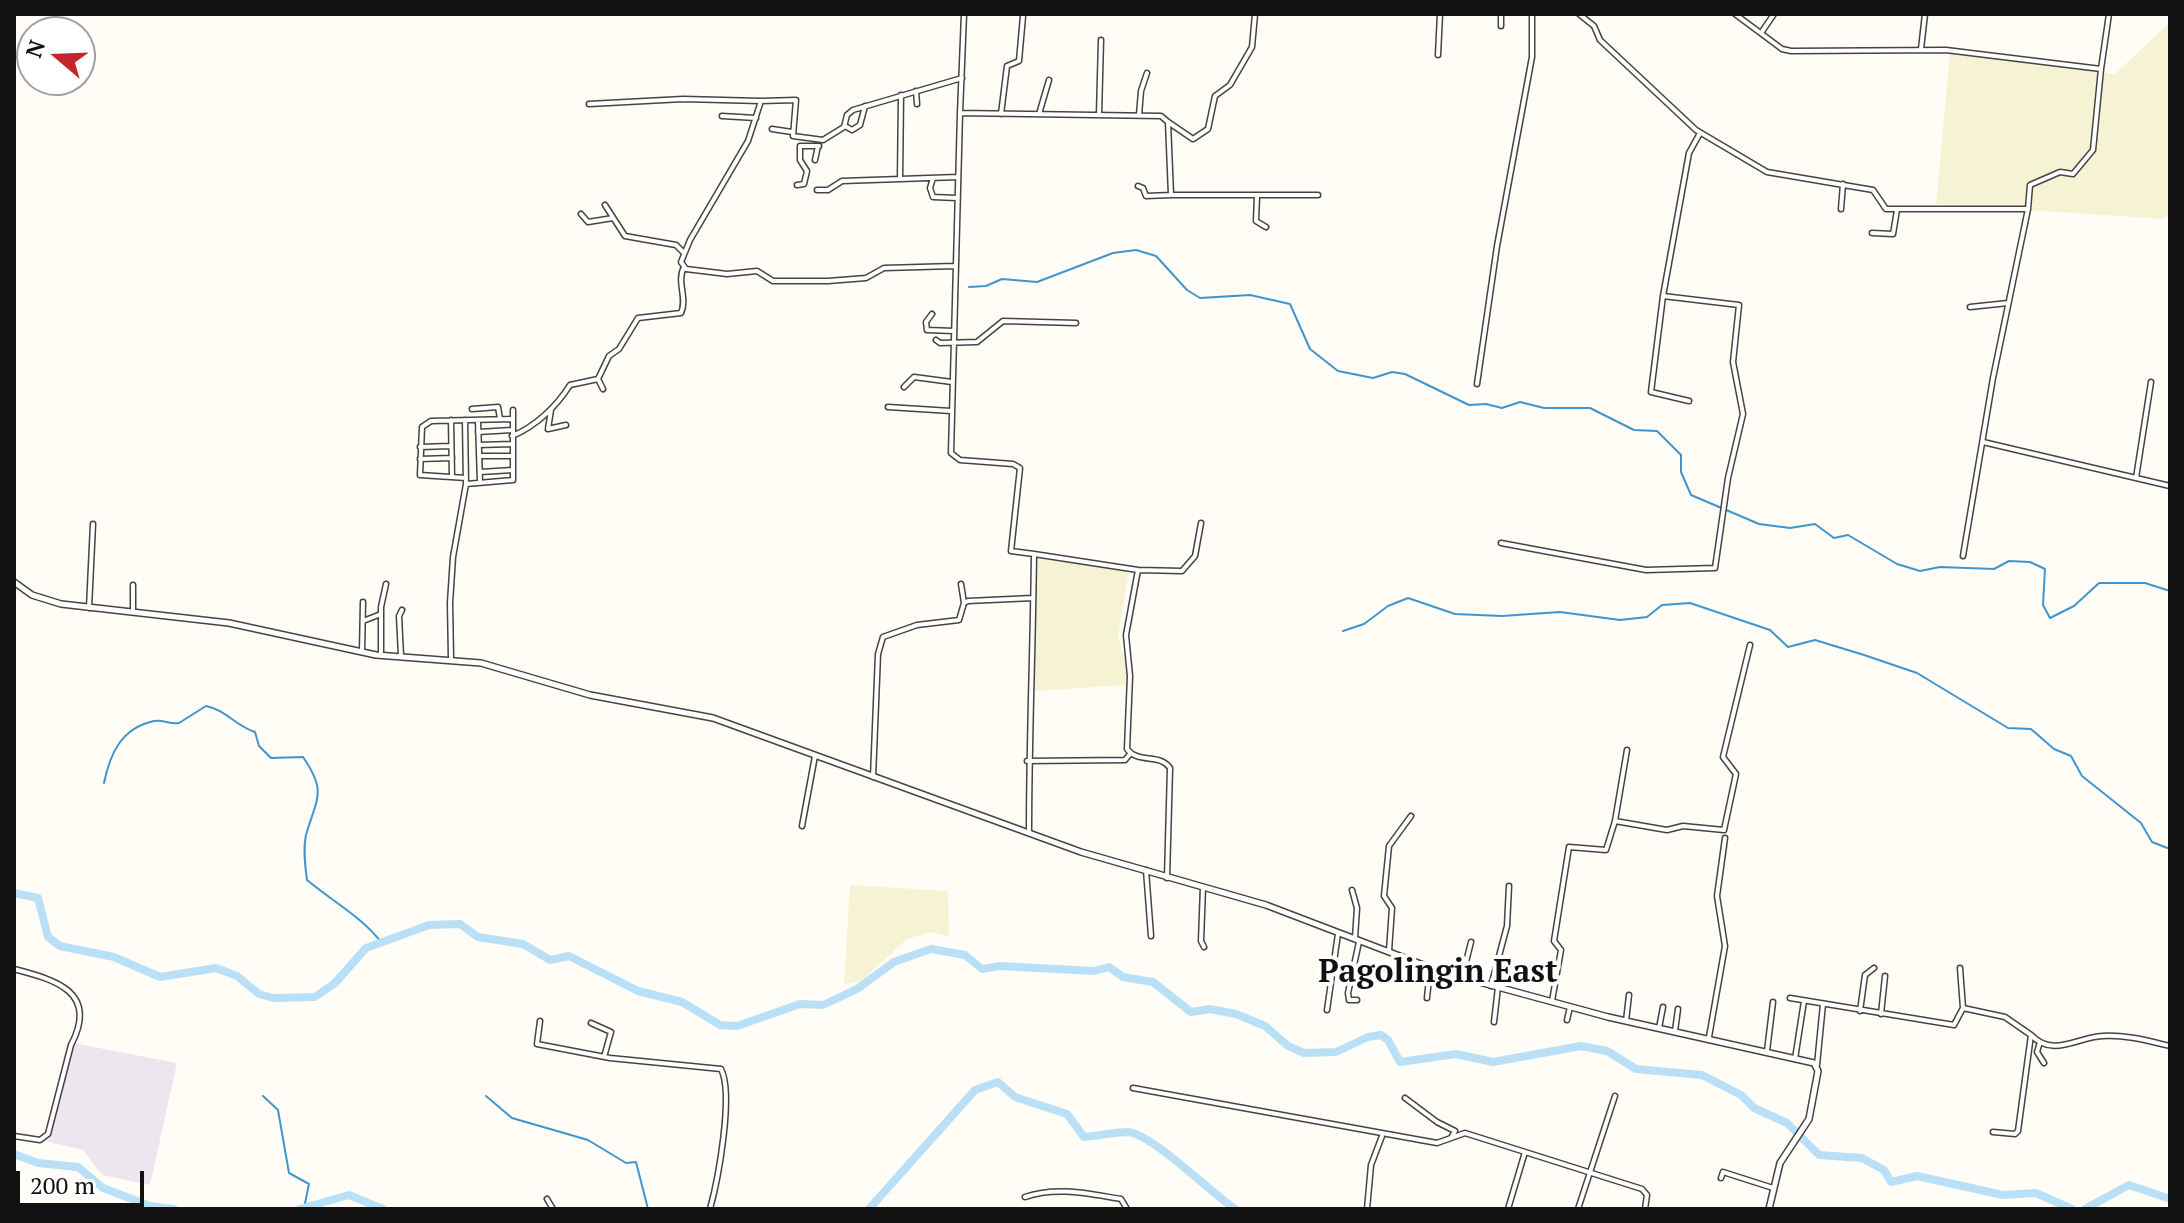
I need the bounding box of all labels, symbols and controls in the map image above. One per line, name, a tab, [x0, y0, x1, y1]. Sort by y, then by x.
north arrow	[16, 16, 96, 96]
text: N	[18, 36, 51, 61]
district label: Pagolingin East	[1318, 954, 1558, 992]
scale bar	[20, 1155, 148, 1205]
text: 200 m	[30, 1169, 95, 1201]

